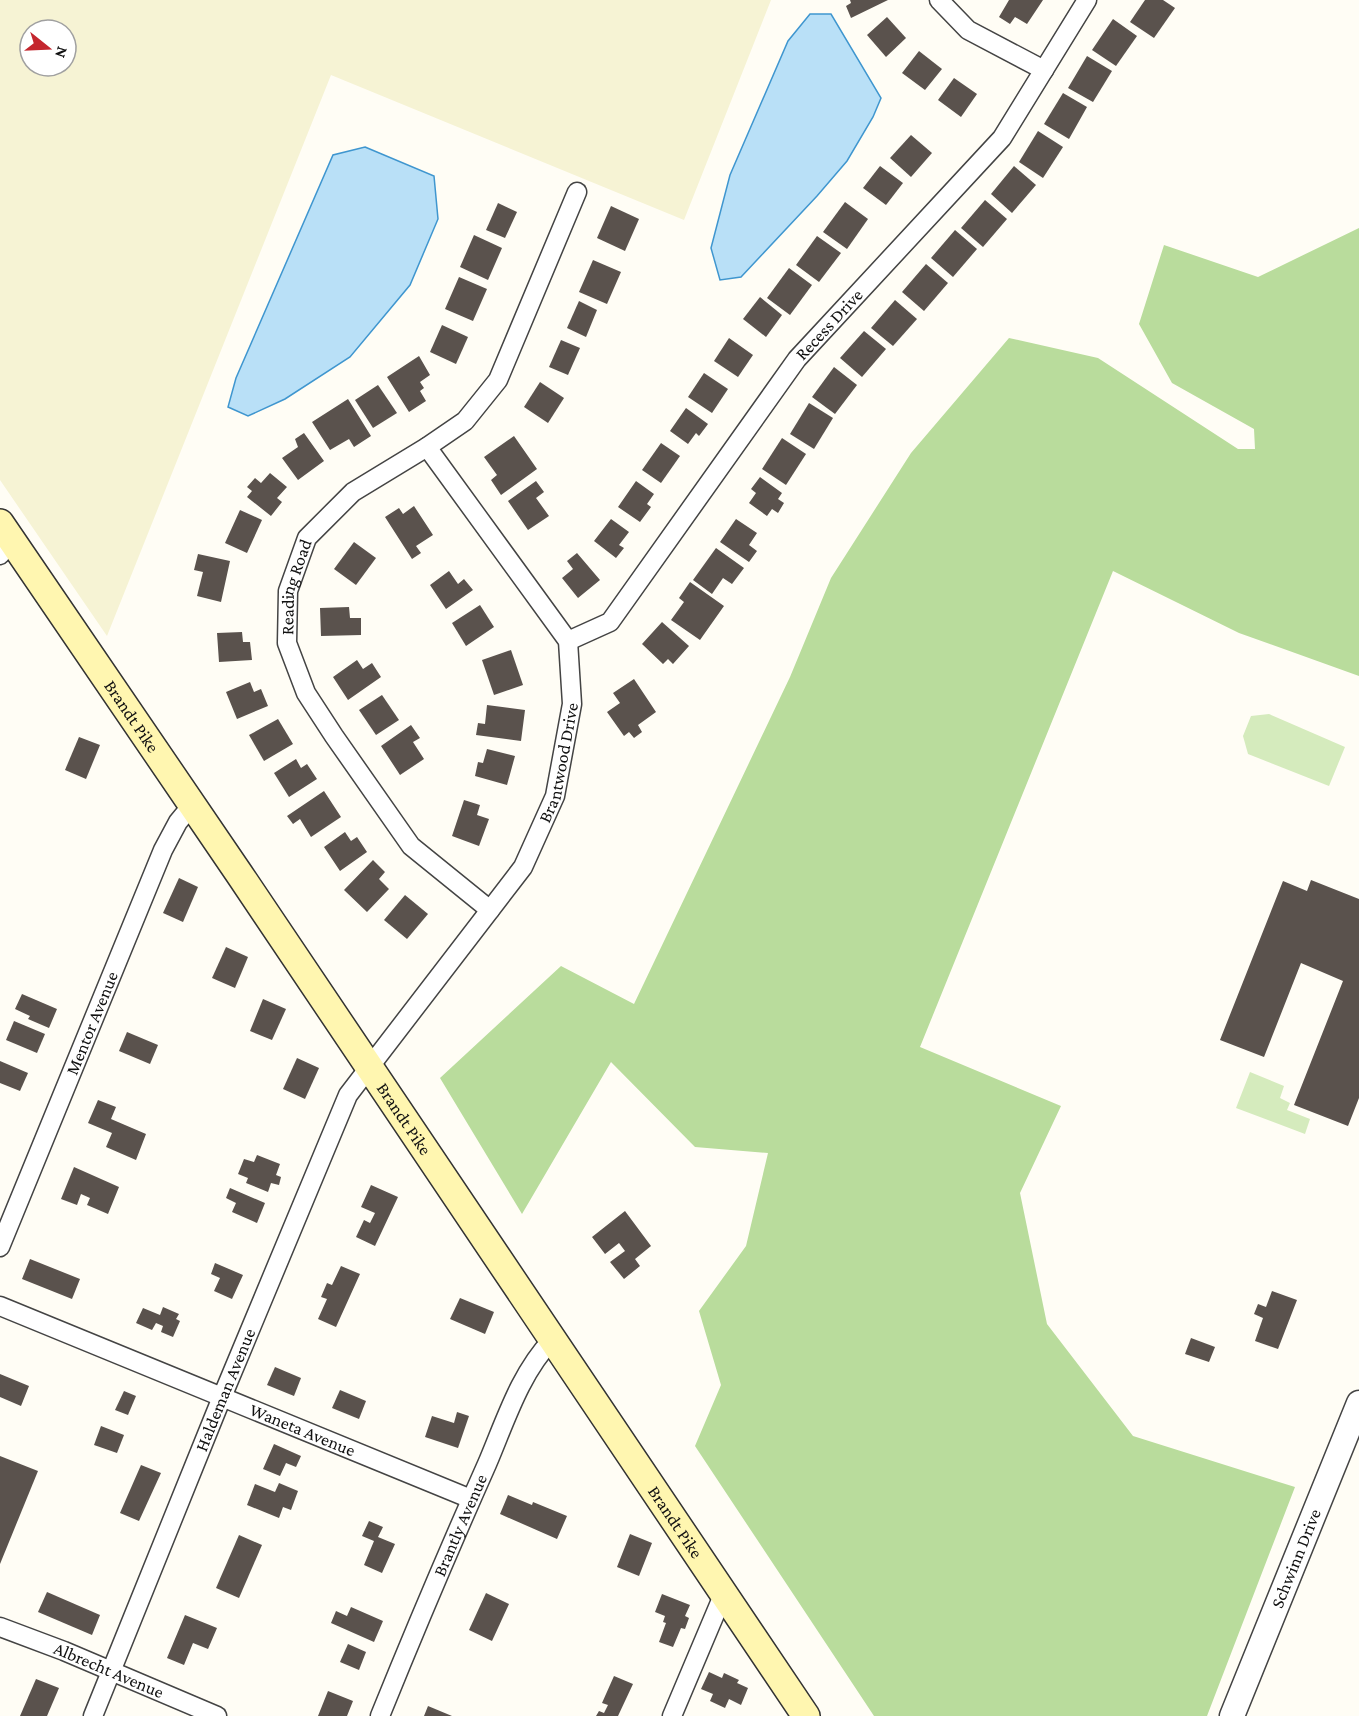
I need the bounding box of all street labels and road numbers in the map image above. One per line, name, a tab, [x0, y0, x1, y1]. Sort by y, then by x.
street label: Recess Drive	[791, 285, 867, 364]
street label: Reading Road	[277, 536, 316, 635]
street label: Brandt Pike	[100, 676, 163, 756]
street label: Brantwood Drive	[534, 701, 582, 826]
street label: Mentor Avenue	[62, 968, 122, 1078]
street label: Brandt Pike	[373, 1079, 436, 1159]
street label: Haldeman Avenue	[191, 1325, 260, 1454]
street label: Waneta Avenue	[247, 1399, 358, 1461]
street label: Brantly Avenue	[429, 1471, 491, 1579]
street label: Brandt Pike	[644, 1482, 707, 1562]
street label: Schwinn Drive	[1267, 1506, 1325, 1611]
street label: Albrecht Avenue	[51, 1638, 167, 1702]

